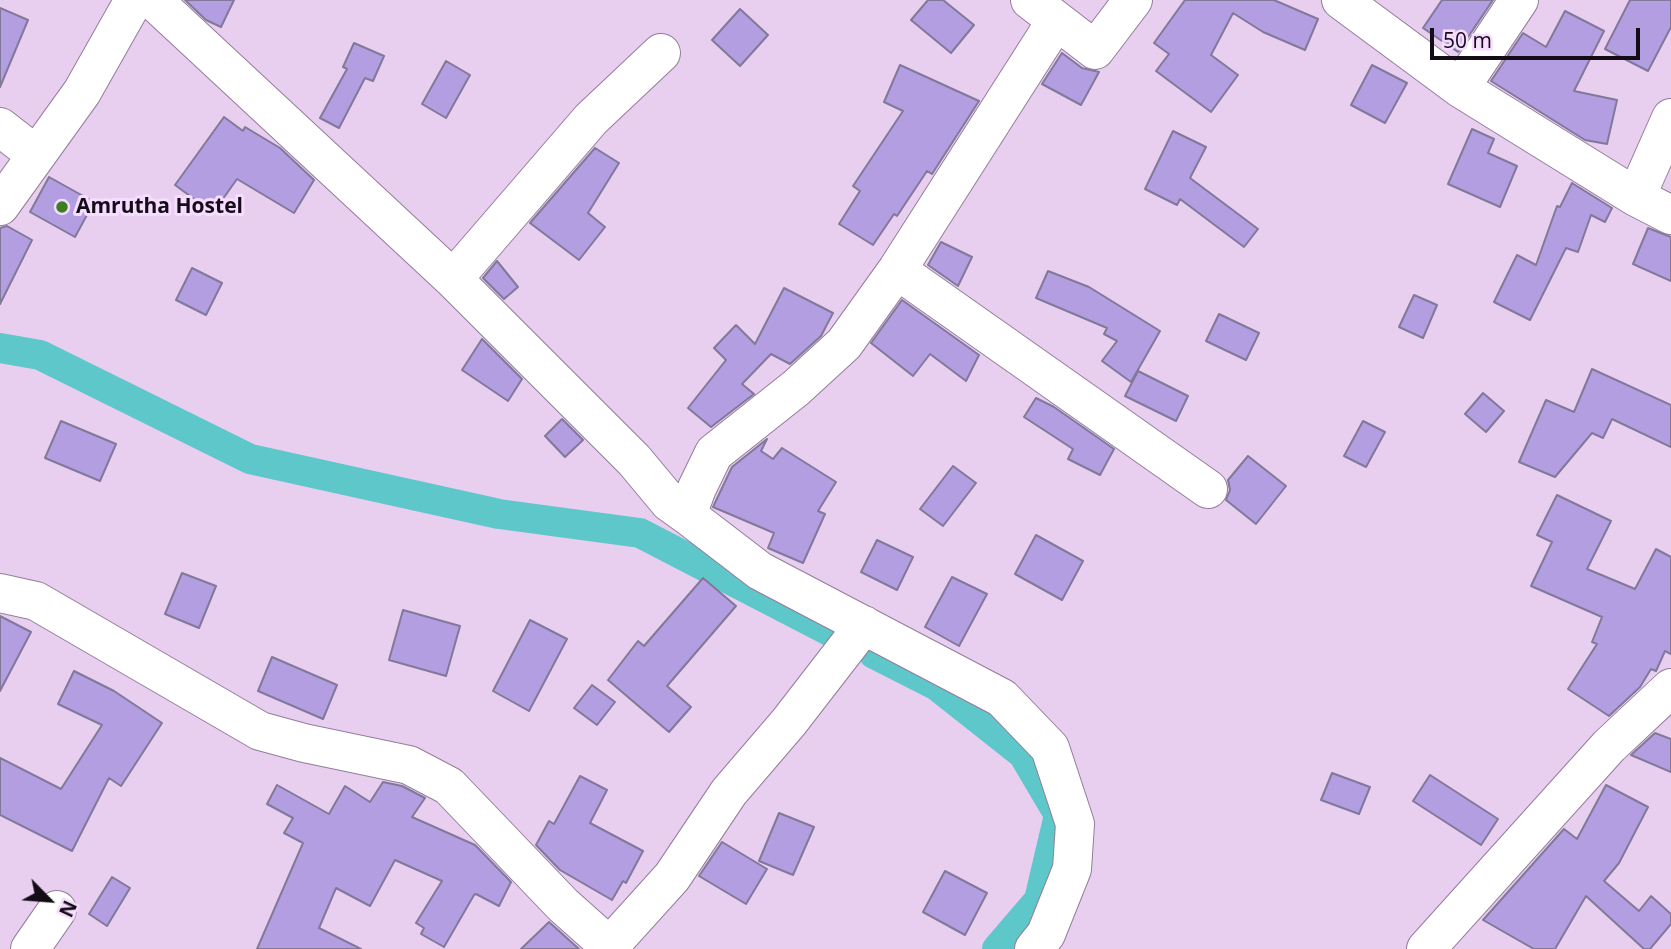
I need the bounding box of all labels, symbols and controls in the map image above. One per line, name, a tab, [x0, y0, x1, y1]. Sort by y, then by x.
scale bar	[1433, 14, 1643, 58]
text: 50 m	[1443, 26, 1492, 54]
place label: Amrutha Hostel	[76, 194, 243, 220]
marker: Amrutha Hostel	[54, 199, 70, 215]
north arrow	[14, 865, 84, 935]
text: N	[53, 896, 83, 921]

